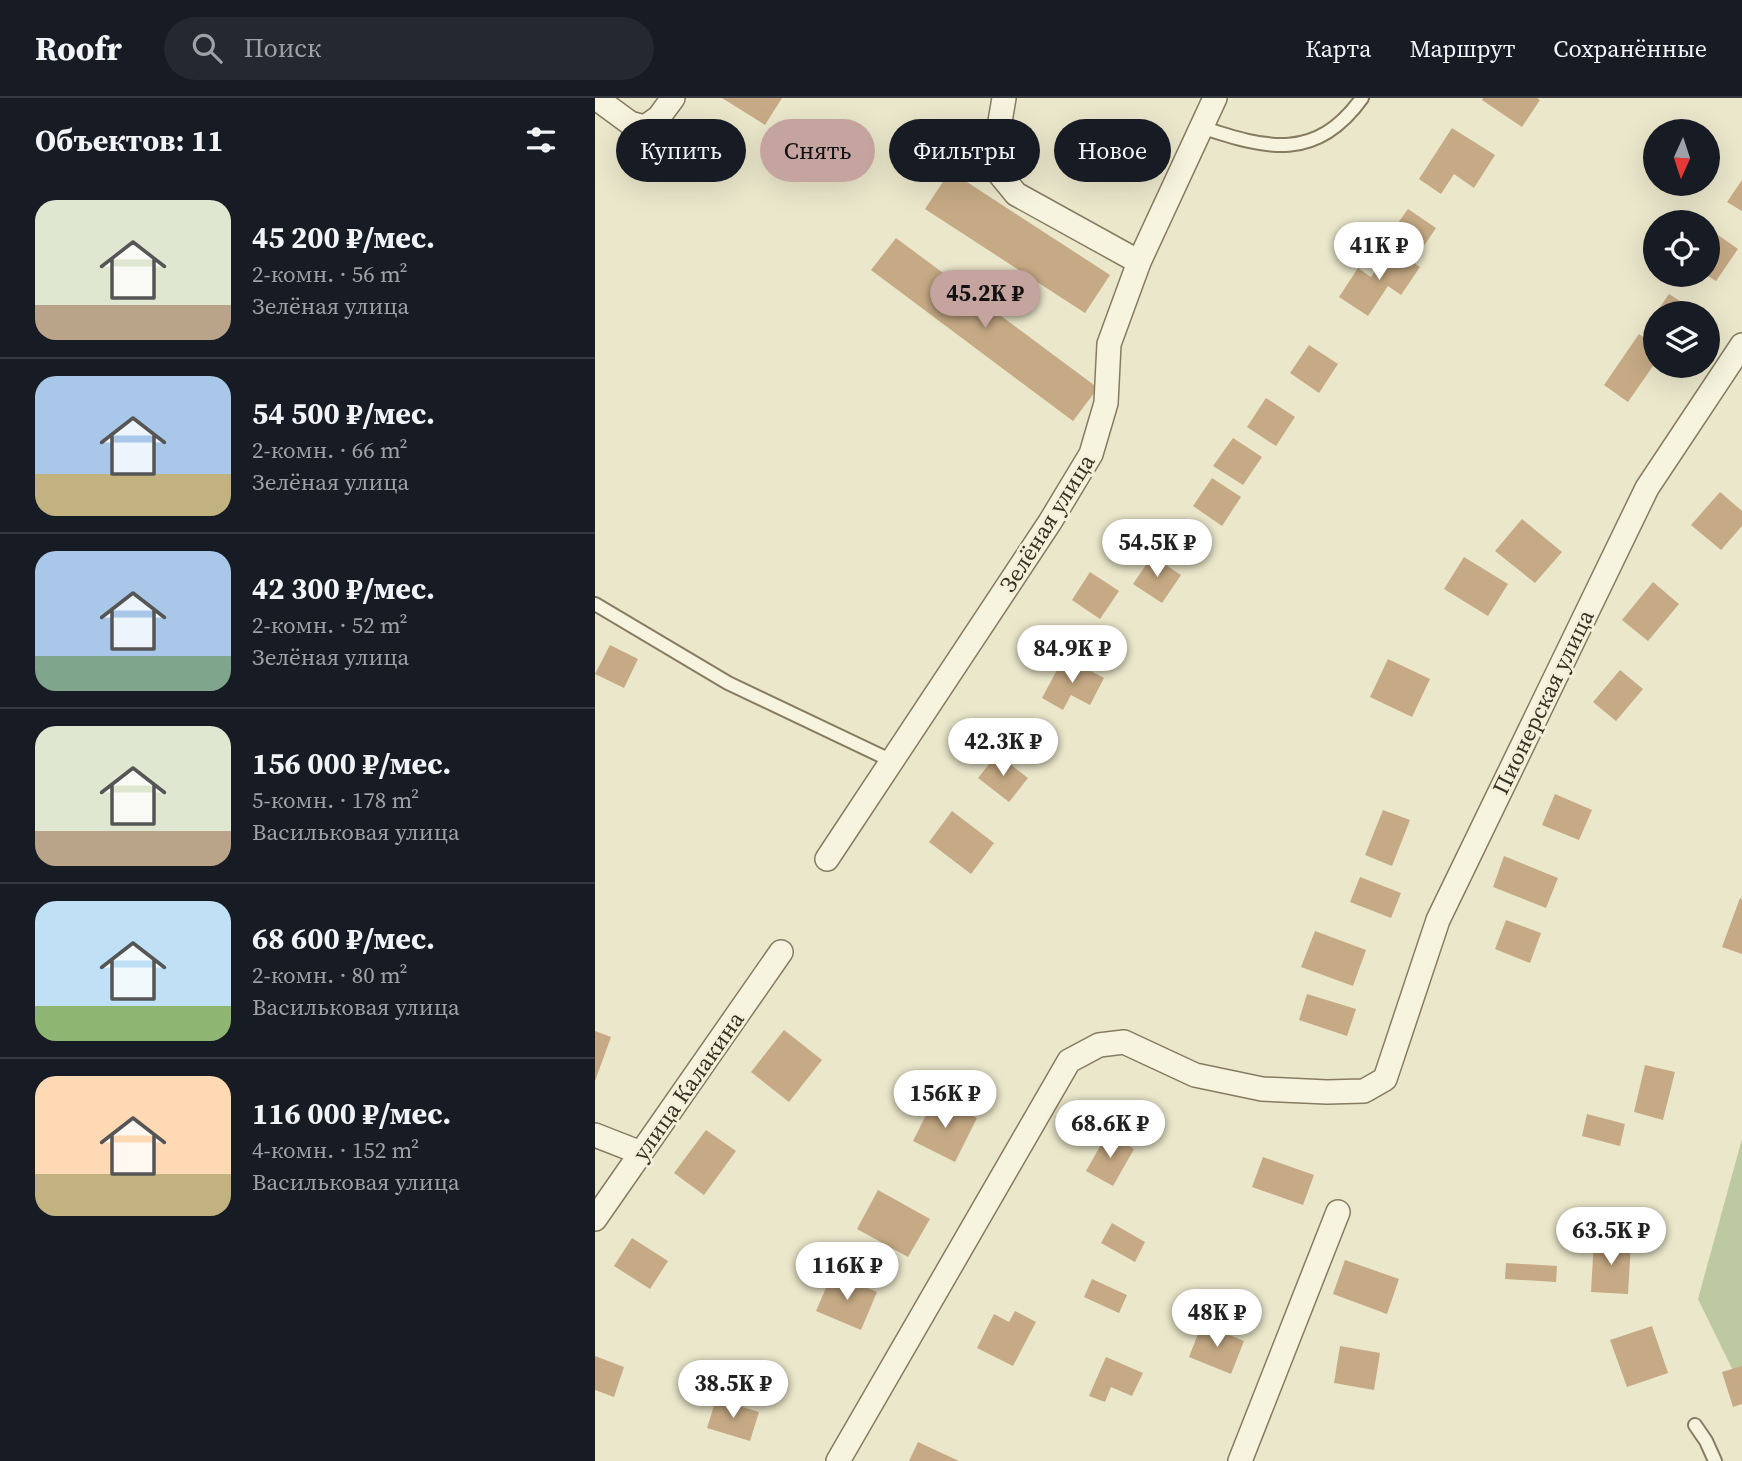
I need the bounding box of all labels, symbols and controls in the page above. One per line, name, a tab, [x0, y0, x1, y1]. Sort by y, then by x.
search box	[164, 17, 654, 80]
text: Roofr	[35, 26, 122, 71]
icon: search	[188, 29, 226, 67]
text: Поиск	[244, 30, 321, 66]
text: Карта	[1305, 32, 1371, 65]
text: Маршрут	[1409, 32, 1515, 65]
text: Сохранённые	[1553, 32, 1707, 65]
chip: Купить	[616, 119, 746, 182]
chip: Снять	[760, 119, 875, 182]
chip: Фильтры	[889, 119, 1040, 182]
chip: Новое	[1054, 119, 1171, 182]
north arrow	[1643, 119, 1720, 196]
map controls	[1643, 119, 1720, 378]
text: Объектов: 11	[35, 120, 223, 161]
icon: filters	[522, 121, 560, 159]
button: locate	[1643, 210, 1720, 287]
text: 45 200 ₽/мес.	[252, 217, 435, 258]
pin: 41K ₽	[1330, 222, 1428, 282]
icon: home	[91, 228, 175, 312]
text: 41K ₽	[1350, 229, 1408, 261]
text: 2-комн. · 56 m²	[252, 258, 408, 290]
pin: 45.2K ₽	[920, 271, 1050, 330]
text: 45.2K ₽	[946, 277, 1024, 309]
text: Зелёная улица	[252, 290, 409, 322]
button: layers	[1643, 301, 1720, 378]
text: 54 500 ₽/мес.	[252, 393, 435, 434]
icon: home	[91, 404, 175, 488]
text: 2-комн. · 66 m²	[252, 434, 408, 466]
street label: Зелёная улица	[992, 448, 1102, 598]
text: Зелёная улица	[252, 466, 409, 498]
pin: 54.5K ₽	[1092, 519, 1222, 579]
text: 54.5K ₽	[1118, 526, 1196, 558]
text: 42 300 ₽/мес.	[252, 568, 435, 609]
icon: home	[91, 579, 175, 663]
street label: Пионерская улица	[1484, 604, 1602, 800]
text: 2-комн. · 52 m²	[252, 609, 408, 641]
pin: 84.9K ₽	[1007, 626, 1137, 685]
text: 84.9K ₽	[1033, 632, 1111, 664]
text: Зелёная улица	[252, 641, 409, 673]
pin: 42.3K ₽	[938, 718, 1068, 778]
text: 42.3K ₽	[964, 725, 1042, 757]
text: 156 000 ₽/мес.	[252, 743, 451, 784]
icon: home	[91, 754, 175, 838]
text: 5-комн. · 178 m²	[252, 784, 419, 816]
text: Васильковая улица	[252, 816, 460, 848]
text: 68 600 ₽/мес.	[252, 918, 435, 959]
icon: home	[91, 929, 175, 1013]
text: 2-комн. · 80 m²	[252, 959, 408, 991]
text: Васильковая улица	[252, 991, 460, 1023]
street label: улица Калакина	[625, 1005, 752, 1167]
pin: 156K ₽	[888, 1070, 1002, 1130]
text: 156K ₽	[910, 1077, 980, 1109]
text: 116 000 ₽/мес.	[252, 1093, 451, 1134]
pin: 68.6K ₽	[1045, 1100, 1175, 1160]
icon: home	[91, 1104, 175, 1188]
text: 68.6K ₽	[1071, 1107, 1149, 1139]
text: 4-комн. · 152 m²	[252, 1134, 419, 1166]
text: Васильковая улица	[252, 1166, 460, 1198]
pin: 63.5K ₽	[1546, 1208, 1676, 1267]
text: 63.5K ₽	[1572, 1214, 1650, 1246]
pin: 116K ₽	[790, 1242, 904, 1302]
text: 116K ₽	[812, 1249, 882, 1281]
pin: 48K ₽	[1168, 1290, 1266, 1349]
text: 48K ₽	[1188, 1296, 1246, 1328]
pin: 38.5K ₽	[668, 1360, 798, 1420]
text: 38.5K ₽	[694, 1367, 772, 1399]

